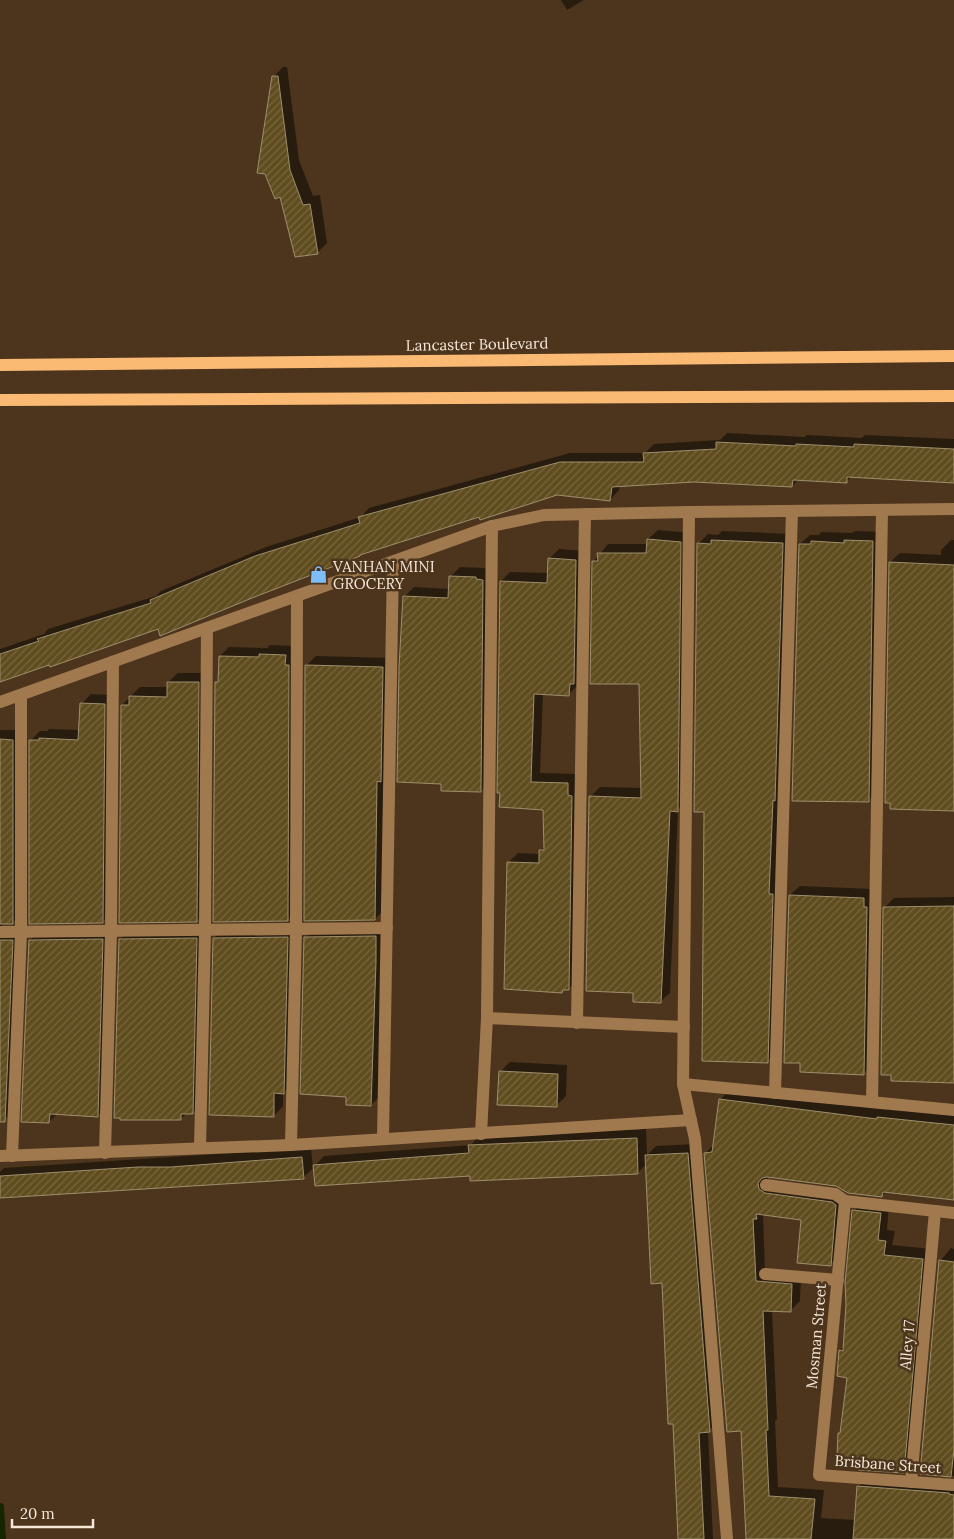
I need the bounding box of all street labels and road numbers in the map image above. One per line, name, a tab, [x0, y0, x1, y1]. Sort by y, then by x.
street label: Lancaster Boulevard	[406, 333, 548, 355]
street label: Mosman Street	[802, 1282, 830, 1390]
street label: Alley 17	[895, 1319, 919, 1372]
street label: Brisbane Street	[834, 1451, 942, 1477]

